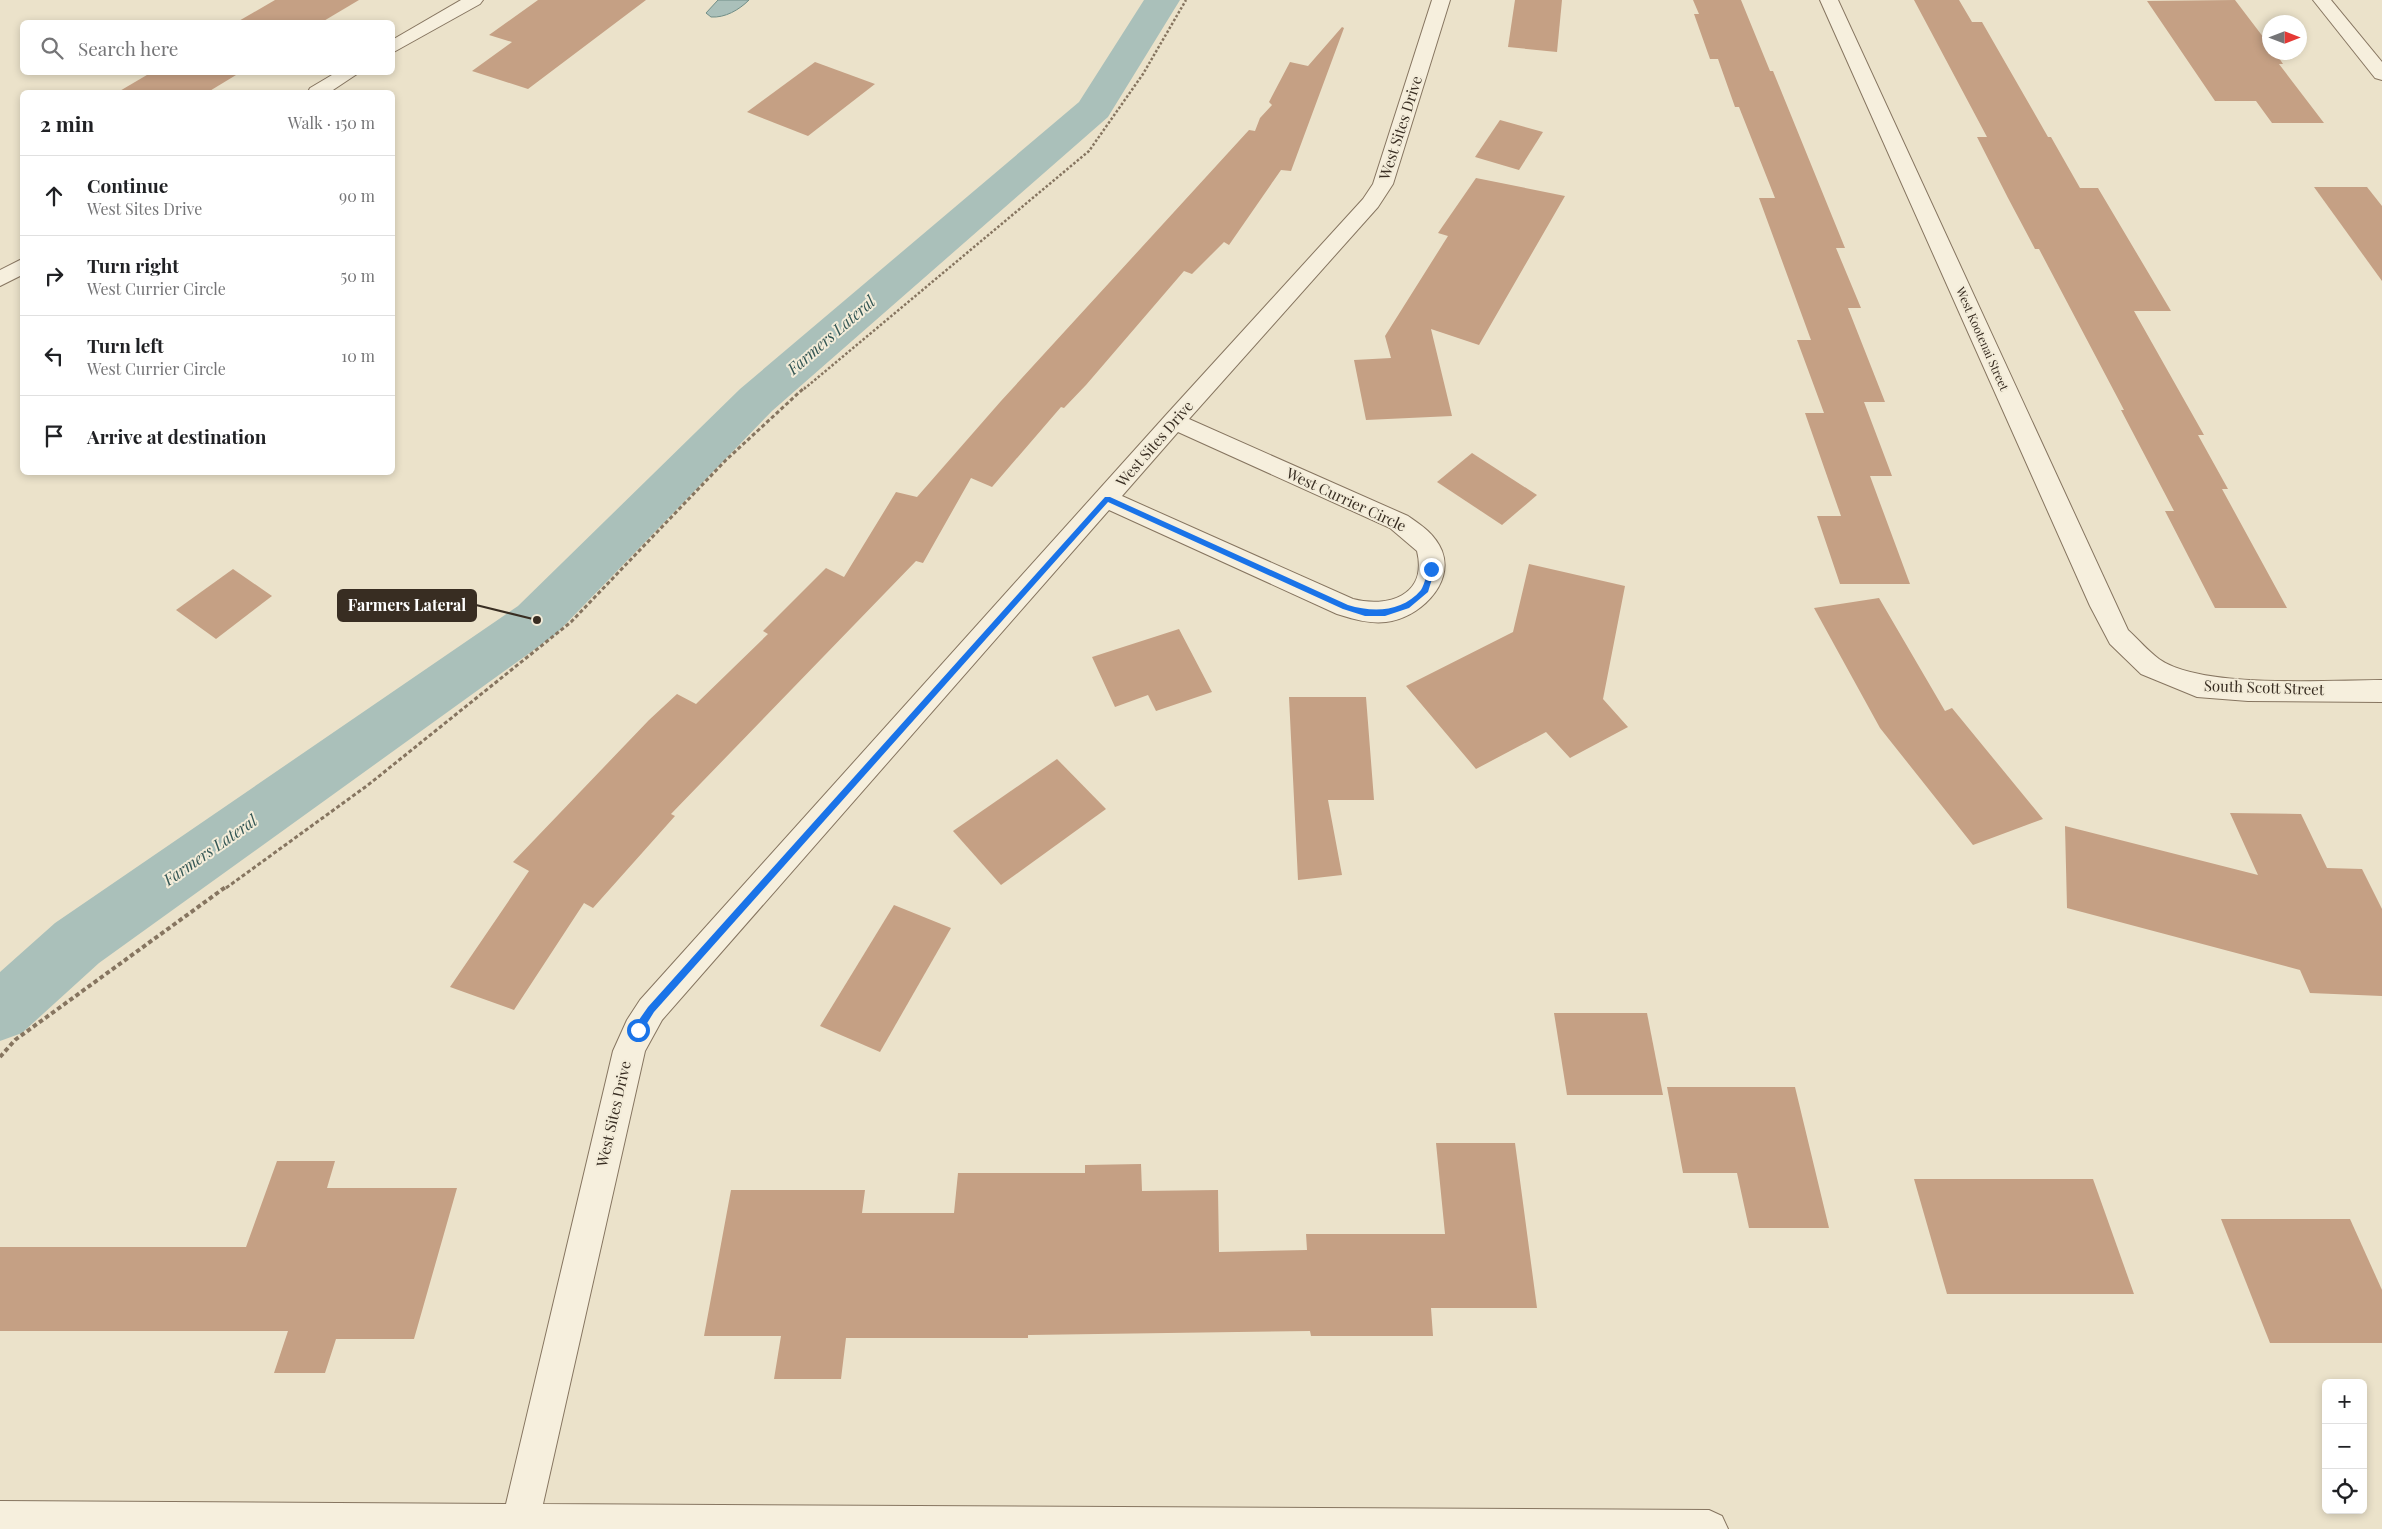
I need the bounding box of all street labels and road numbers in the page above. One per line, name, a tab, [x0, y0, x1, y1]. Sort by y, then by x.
street label: West Sites Drive	[1374, 73, 1426, 183]
street label: West Kootenai Street	[1952, 283, 2013, 394]
street label: West Sites Drive	[1111, 396, 1197, 491]
street label: West Currier Circle	[1282, 462, 1410, 536]
street label: South Scott Street	[2204, 675, 2325, 699]
street label: West Sites Drive	[591, 1059, 635, 1170]

